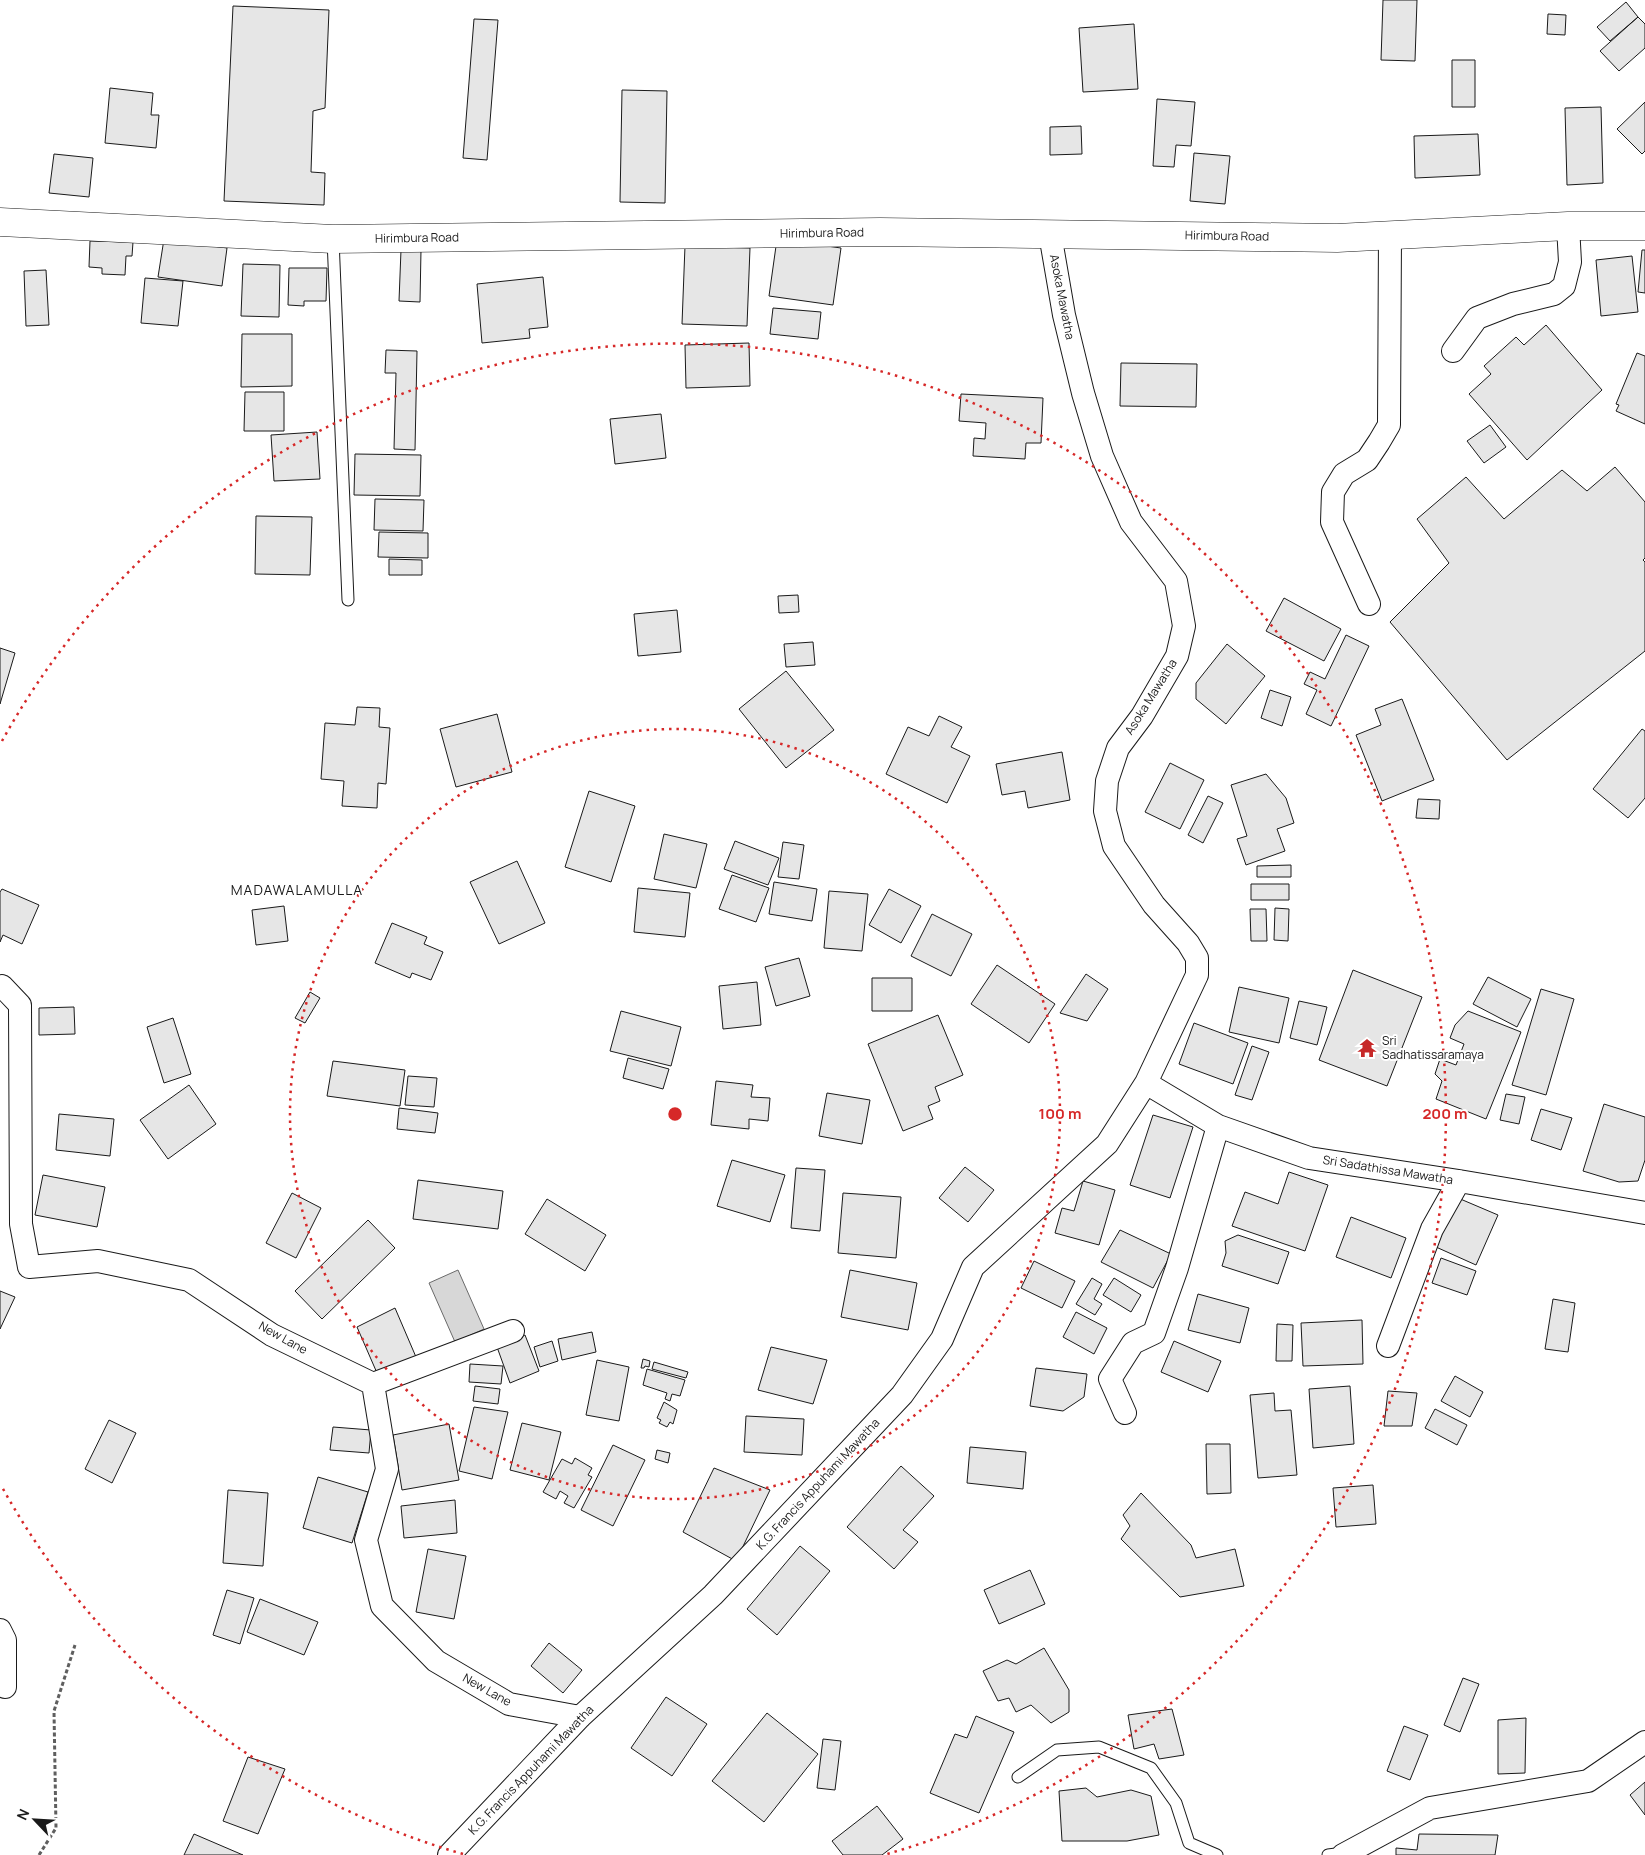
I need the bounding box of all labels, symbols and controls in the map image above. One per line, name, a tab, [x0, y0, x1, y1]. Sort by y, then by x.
street label: Hirimbura Road	[780, 223, 864, 242]
street label: Hirimbura Road	[1185, 226, 1269, 245]
street label: Hirimbura Road	[375, 228, 459, 247]
street label: Asoka Mawatha	[1046, 253, 1079, 341]
street label: Asoka Mawatha	[1120, 655, 1181, 738]
district label: MADAWALAMULLA	[231, 880, 363, 899]
place label: Sri Sadhatissaramaya	[1382, 1032, 1484, 1063]
temple icon: Sri Sadhatissaramaya	[1356, 1037, 1378, 1059]
text: 100 m	[1039, 1103, 1081, 1124]
text: 200 m	[1422, 1103, 1468, 1124]
centre of rings	[666, 1105, 684, 1123]
street label: Sri Sadathissa Mawatha	[1322, 1151, 1455, 1188]
street label: New Lane	[256, 1317, 311, 1358]
street label: K.G. Francis Appuhami Mawatha	[752, 1414, 883, 1553]
street label: New Lane	[460, 1669, 515, 1710]
street label: K.G. Francis Appuhami Mawatha	[464, 1701, 597, 1838]
north arrow	[10, 1795, 60, 1845]
text: N	[12, 1806, 34, 1823]

